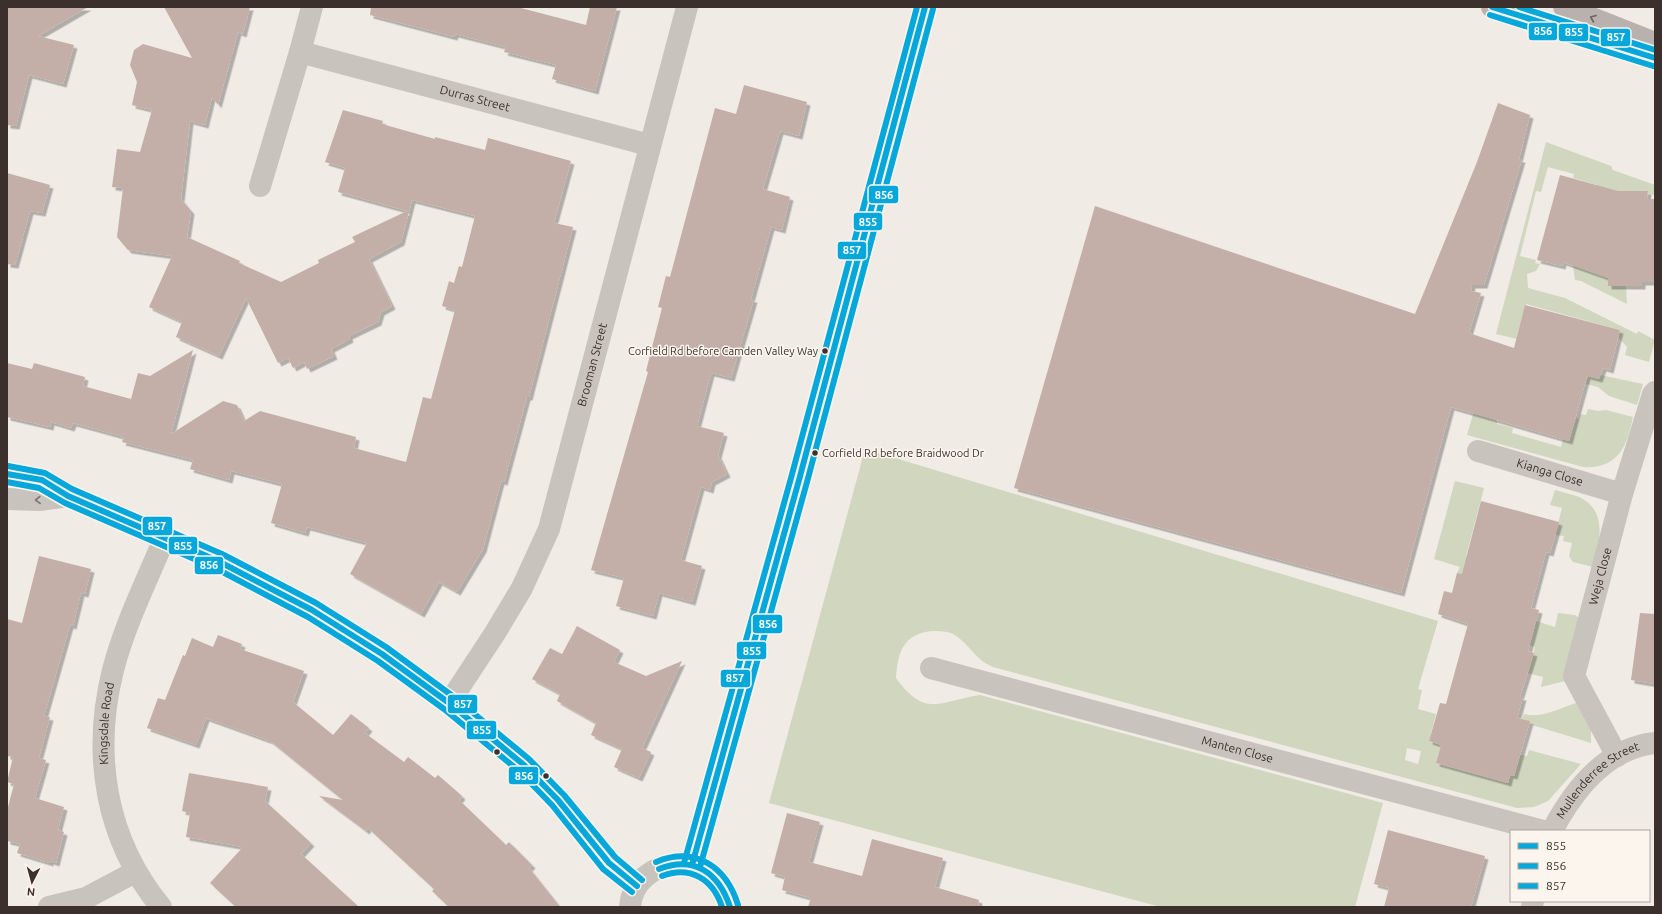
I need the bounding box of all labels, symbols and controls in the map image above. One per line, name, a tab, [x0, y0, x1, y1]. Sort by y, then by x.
one-way arrow	[1589, 15, 1596, 23]
line badge: 856	[1528, 22, 1558, 41]
line badge: 855	[1558, 23, 1589, 42]
text: 856	[1534, 25, 1552, 37]
text: 855	[1565, 26, 1583, 38]
line badge: 857	[1600, 28, 1631, 47]
text: 857	[1607, 31, 1625, 43]
street label: Durras Street	[439, 83, 512, 114]
line badge: 856	[868, 185, 899, 204]
text: 856	[875, 189, 893, 201]
line badge: 855	[853, 212, 883, 231]
text: 855	[859, 216, 877, 228]
line badge: 857	[837, 241, 867, 260]
text: 857	[843, 244, 861, 256]
street label: Brooman Street	[575, 321, 609, 408]
place label: Corfield Rd before Camden Valley Way	[628, 345, 819, 357]
marker: Corfield Rd before Camden Valley Way	[820, 346, 830, 356]
place label: Corfield Rd before Braidwood Dr	[822, 447, 985, 459]
marker: Corfield Rd before Braidwood Dr	[810, 448, 820, 458]
street label: Kianga Close	[1515, 456, 1585, 488]
one-way arrow	[35, 495, 41, 504]
line badge: 857	[142, 516, 173, 536]
text: 857	[148, 520, 166, 532]
line badge: 855	[168, 536, 198, 555]
text: 855	[174, 540, 192, 552]
street label: Weja Close	[1586, 546, 1614, 606]
line badge: 856	[194, 556, 224, 575]
text: 856	[200, 559, 218, 571]
line badge: 856	[752, 614, 783, 634]
text: 856	[759, 618, 777, 630]
line badge: 855	[736, 641, 767, 660]
text: 855	[743, 645, 761, 657]
line badge: 857	[720, 669, 751, 688]
text: 857	[726, 672, 744, 684]
street label: Kingsdale Road	[97, 681, 116, 765]
line badge: 857	[447, 694, 478, 714]
text: 857	[454, 698, 472, 710]
line badge: 855	[466, 720, 497, 740]
text: 855	[473, 724, 491, 736]
street label: Manten Close	[1200, 733, 1275, 765]
street label: Mullenderree Street	[1553, 739, 1641, 821]
unlabelled marker	[492, 747, 502, 757]
line badge: 856	[508, 766, 539, 785]
text: 856	[515, 770, 533, 782]
unlabelled marker	[541, 771, 551, 781]
legend	[1510, 830, 1650, 902]
text: 855	[1546, 839, 1566, 852]
text: 856	[1546, 859, 1567, 872]
north arrow	[12, 862, 52, 902]
text: 857	[1546, 879, 1566, 892]
text: N	[26, 886, 36, 898]

